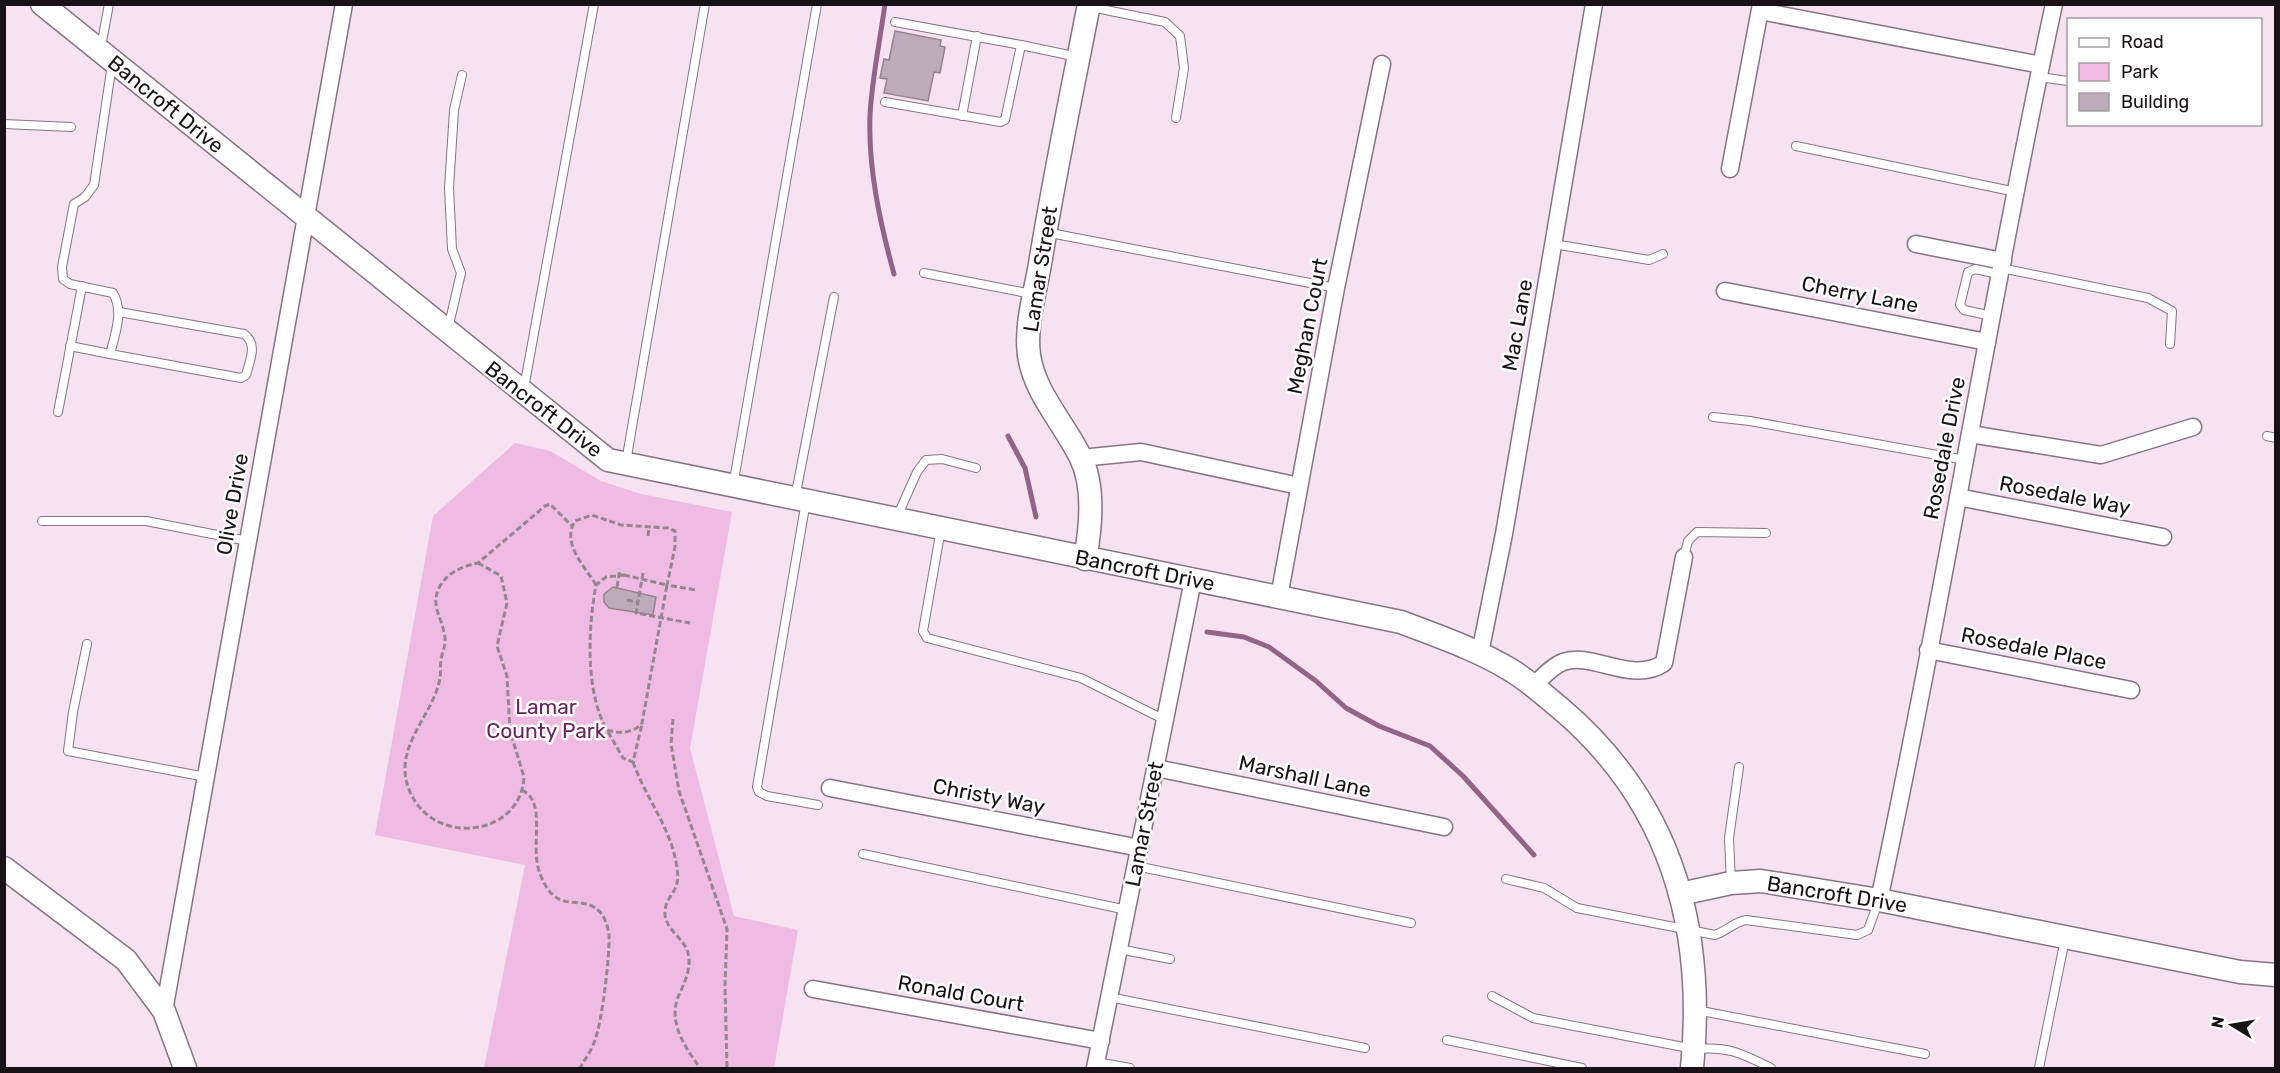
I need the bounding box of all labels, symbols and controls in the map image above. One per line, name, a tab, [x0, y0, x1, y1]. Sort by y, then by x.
legend	[2067, 18, 2262, 126]
text: Road	[2121, 31, 2164, 53]
street label: Bancroft Drive	[103, 50, 229, 158]
text: Park	[2121, 61, 2159, 83]
text: Building	[2121, 91, 2189, 113]
street label: Lamar Street	[1018, 204, 1062, 334]
street label: Meghan Court	[1282, 256, 1332, 396]
street label: Cherry Lane	[1799, 270, 1921, 318]
street label: Mac Lane	[1497, 277, 1537, 373]
street label: Bancroft Drive	[481, 356, 607, 462]
street label: Rosedale Drive	[1918, 375, 1970, 521]
street label: Olive Drive	[211, 451, 253, 557]
street label: Rosedale Way	[1997, 470, 2133, 520]
street label: Bancroft Drive	[1073, 544, 1217, 596]
street label: Rosedale Place	[1959, 622, 2109, 674]
park label: Lamar County Park	[486, 694, 606, 743]
street label: Marshall Lane	[1237, 750, 1373, 802]
street label: Lamar Street	[1120, 759, 1168, 889]
street label: Christy Way	[931, 773, 1048, 819]
street label: Bancroft Drive	[1765, 871, 1909, 917]
street label: Ronald Court	[896, 970, 1026, 1016]
north arrow	[2202, 995, 2262, 1055]
text: N	[2207, 1015, 2228, 1030]

